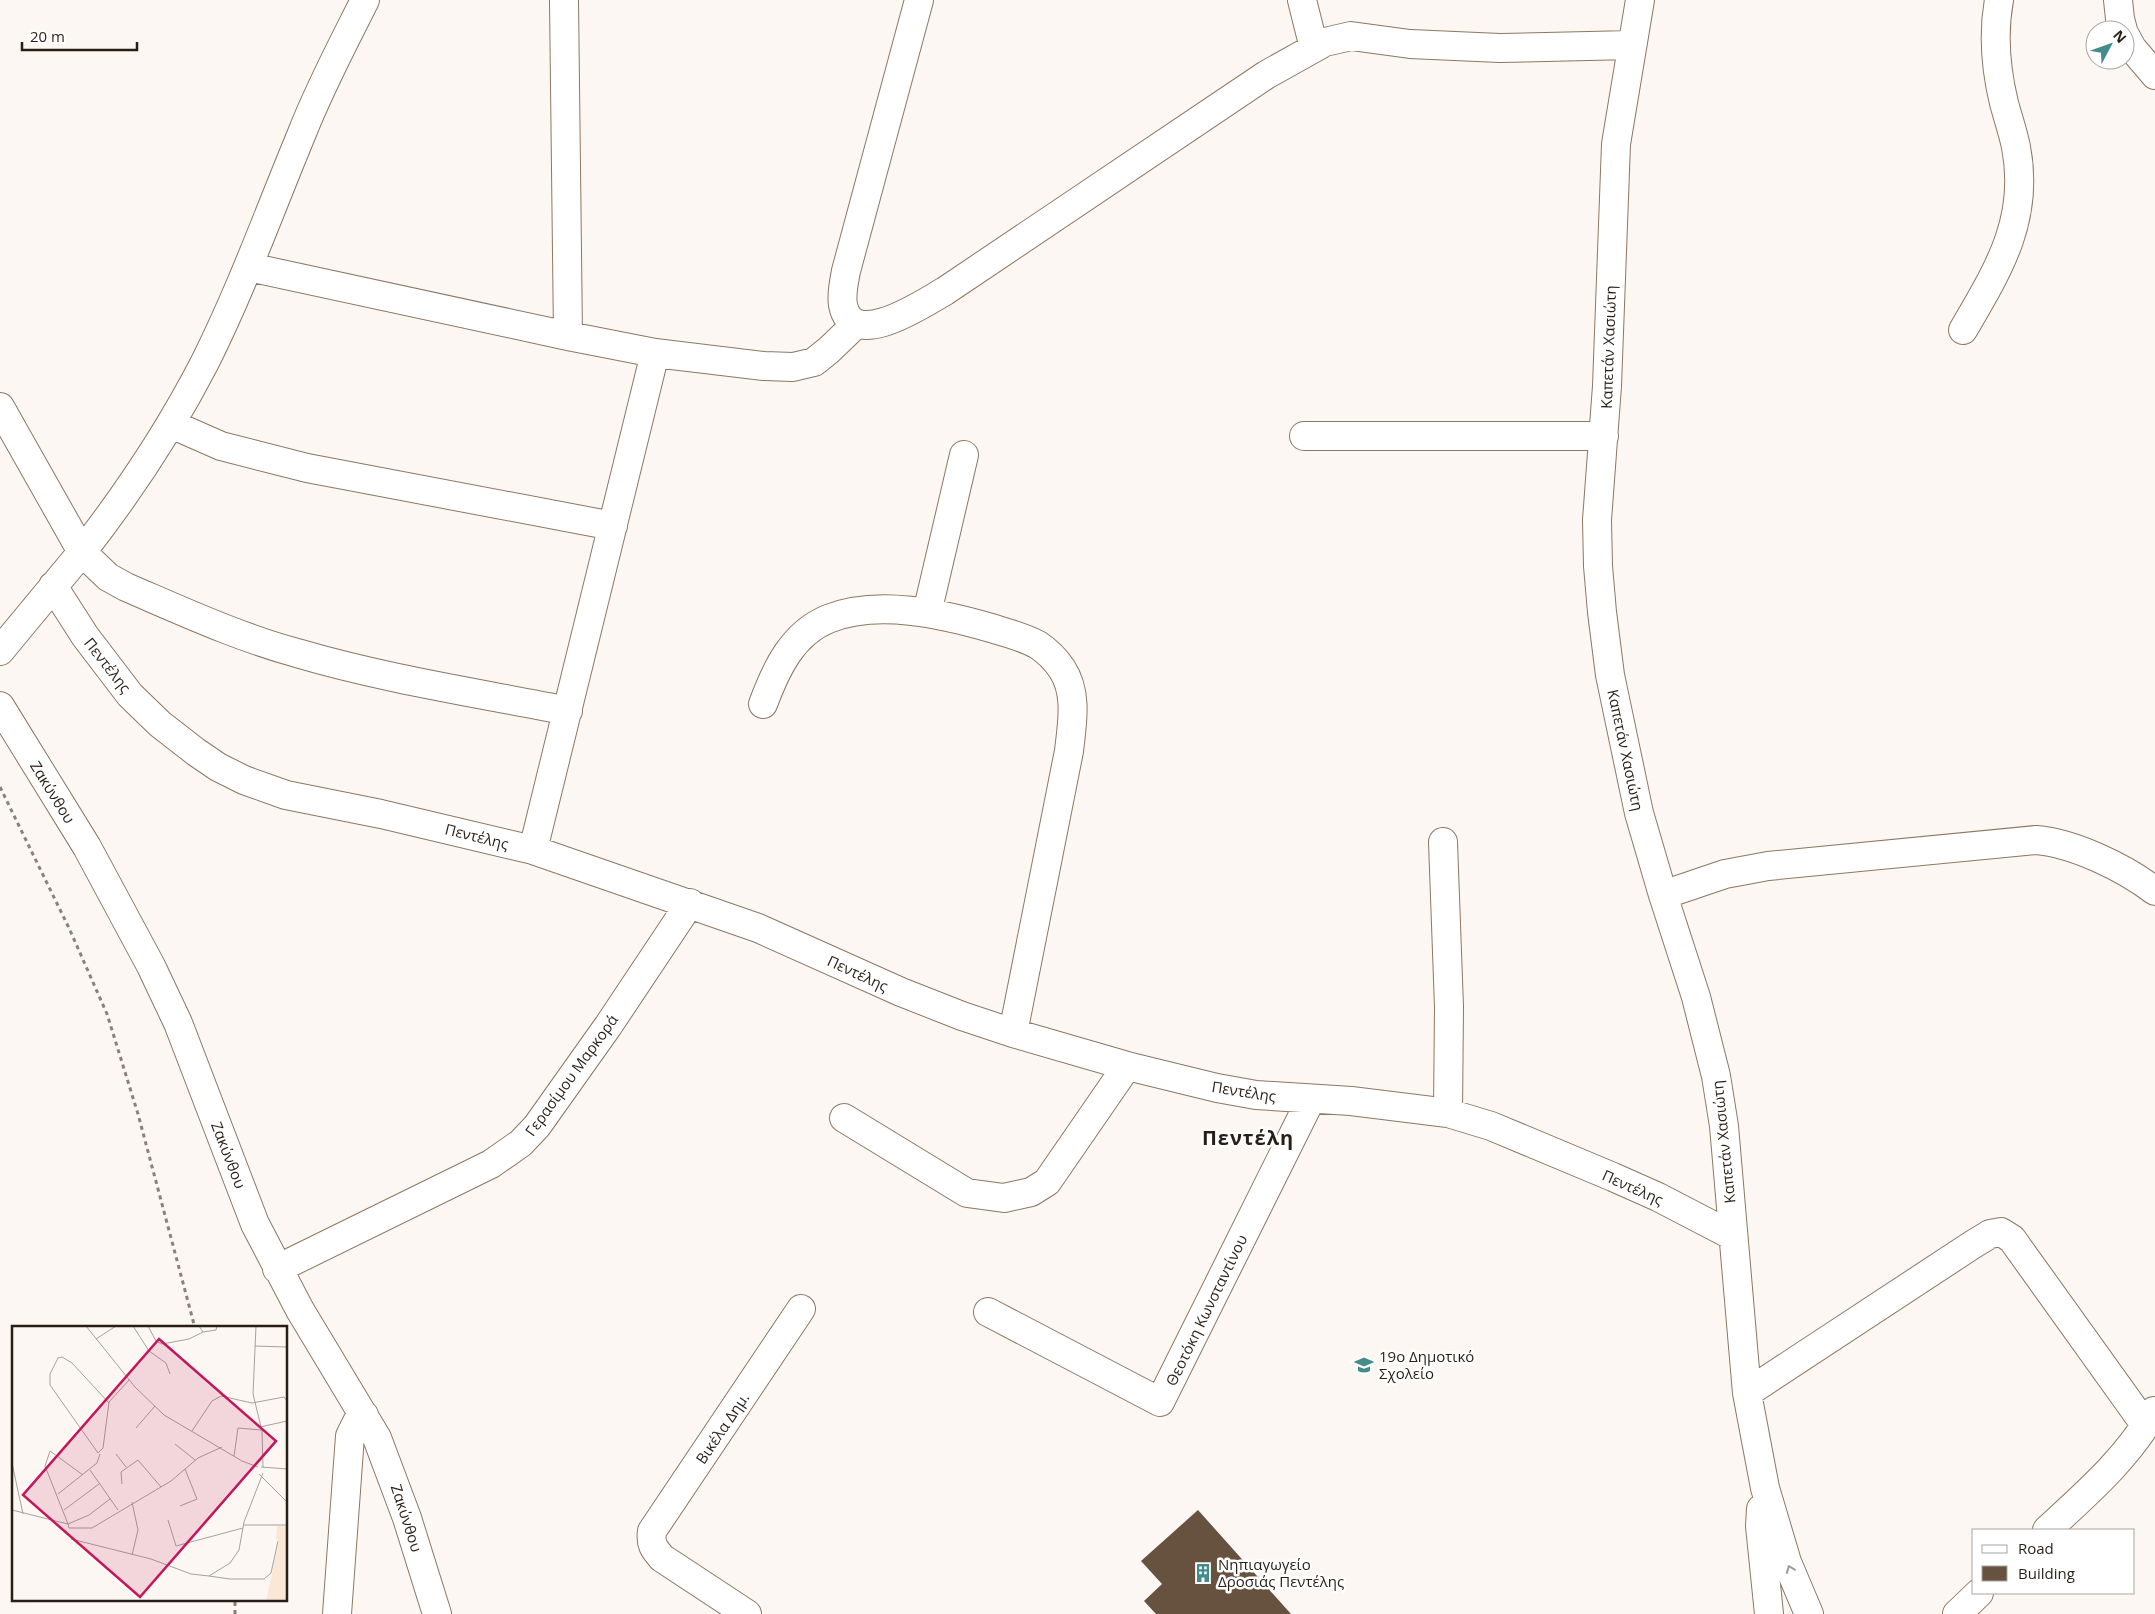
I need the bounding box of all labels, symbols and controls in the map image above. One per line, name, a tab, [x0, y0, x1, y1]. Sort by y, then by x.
scale bar	[22, 20, 138, 52]
north arrow	[2085, 20, 2135, 70]
text: 20 m	[30, 26, 65, 46]
text: N	[2109, 26, 2131, 47]
street label: Καπετάν Χασιώτη	[1596, 285, 1620, 409]
street label: Πεντέλης	[80, 633, 136, 697]
street label: Καπετάν Χασιώτη	[1603, 687, 1649, 813]
street label: Ζακύνθου	[26, 757, 80, 827]
street label: Πεντέλης	[443, 818, 511, 854]
street label: Πεντέλης	[824, 950, 892, 996]
street label: Γερασίμου Μαρκορά	[520, 1010, 622, 1140]
street label: Πεντέλης	[1210, 1076, 1278, 1106]
street label: Καπετάν Χασιώτη	[1707, 1080, 1739, 1204]
street label: Ζακύνθου	[207, 1119, 251, 1191]
district label: Πεντέλη	[1202, 1124, 1294, 1151]
street label: Πεντέλης	[1599, 1165, 1667, 1209]
street label: Θεοτόκη Κωνσταντίνου	[1161, 1231, 1251, 1389]
inset map	[12, 1326, 288, 1602]
place label: 19ο Δημοτικό Σχολείο	[1379, 1346, 1474, 1383]
school or university icon: 19ο Δημοτικό Σχολείο	[1353, 1354, 1375, 1376]
street label: Βικέλα Δημ.	[691, 1388, 753, 1468]
street label: Ζακύνθου	[387, 1482, 427, 1554]
legend	[1972, 1529, 2135, 1594]
text: Road	[2018, 1538, 2054, 1558]
place label: Νηπιαγωγείο Δροσιάς Πεντέλης	[1218, 1554, 1344, 1591]
building icon: Νηπιαγωγείο Δροσιάς Πεντέλης	[1192, 1562, 1214, 1584]
text: Building	[2018, 1563, 2075, 1583]
one-way arrow	[1786, 1565, 1796, 1574]

